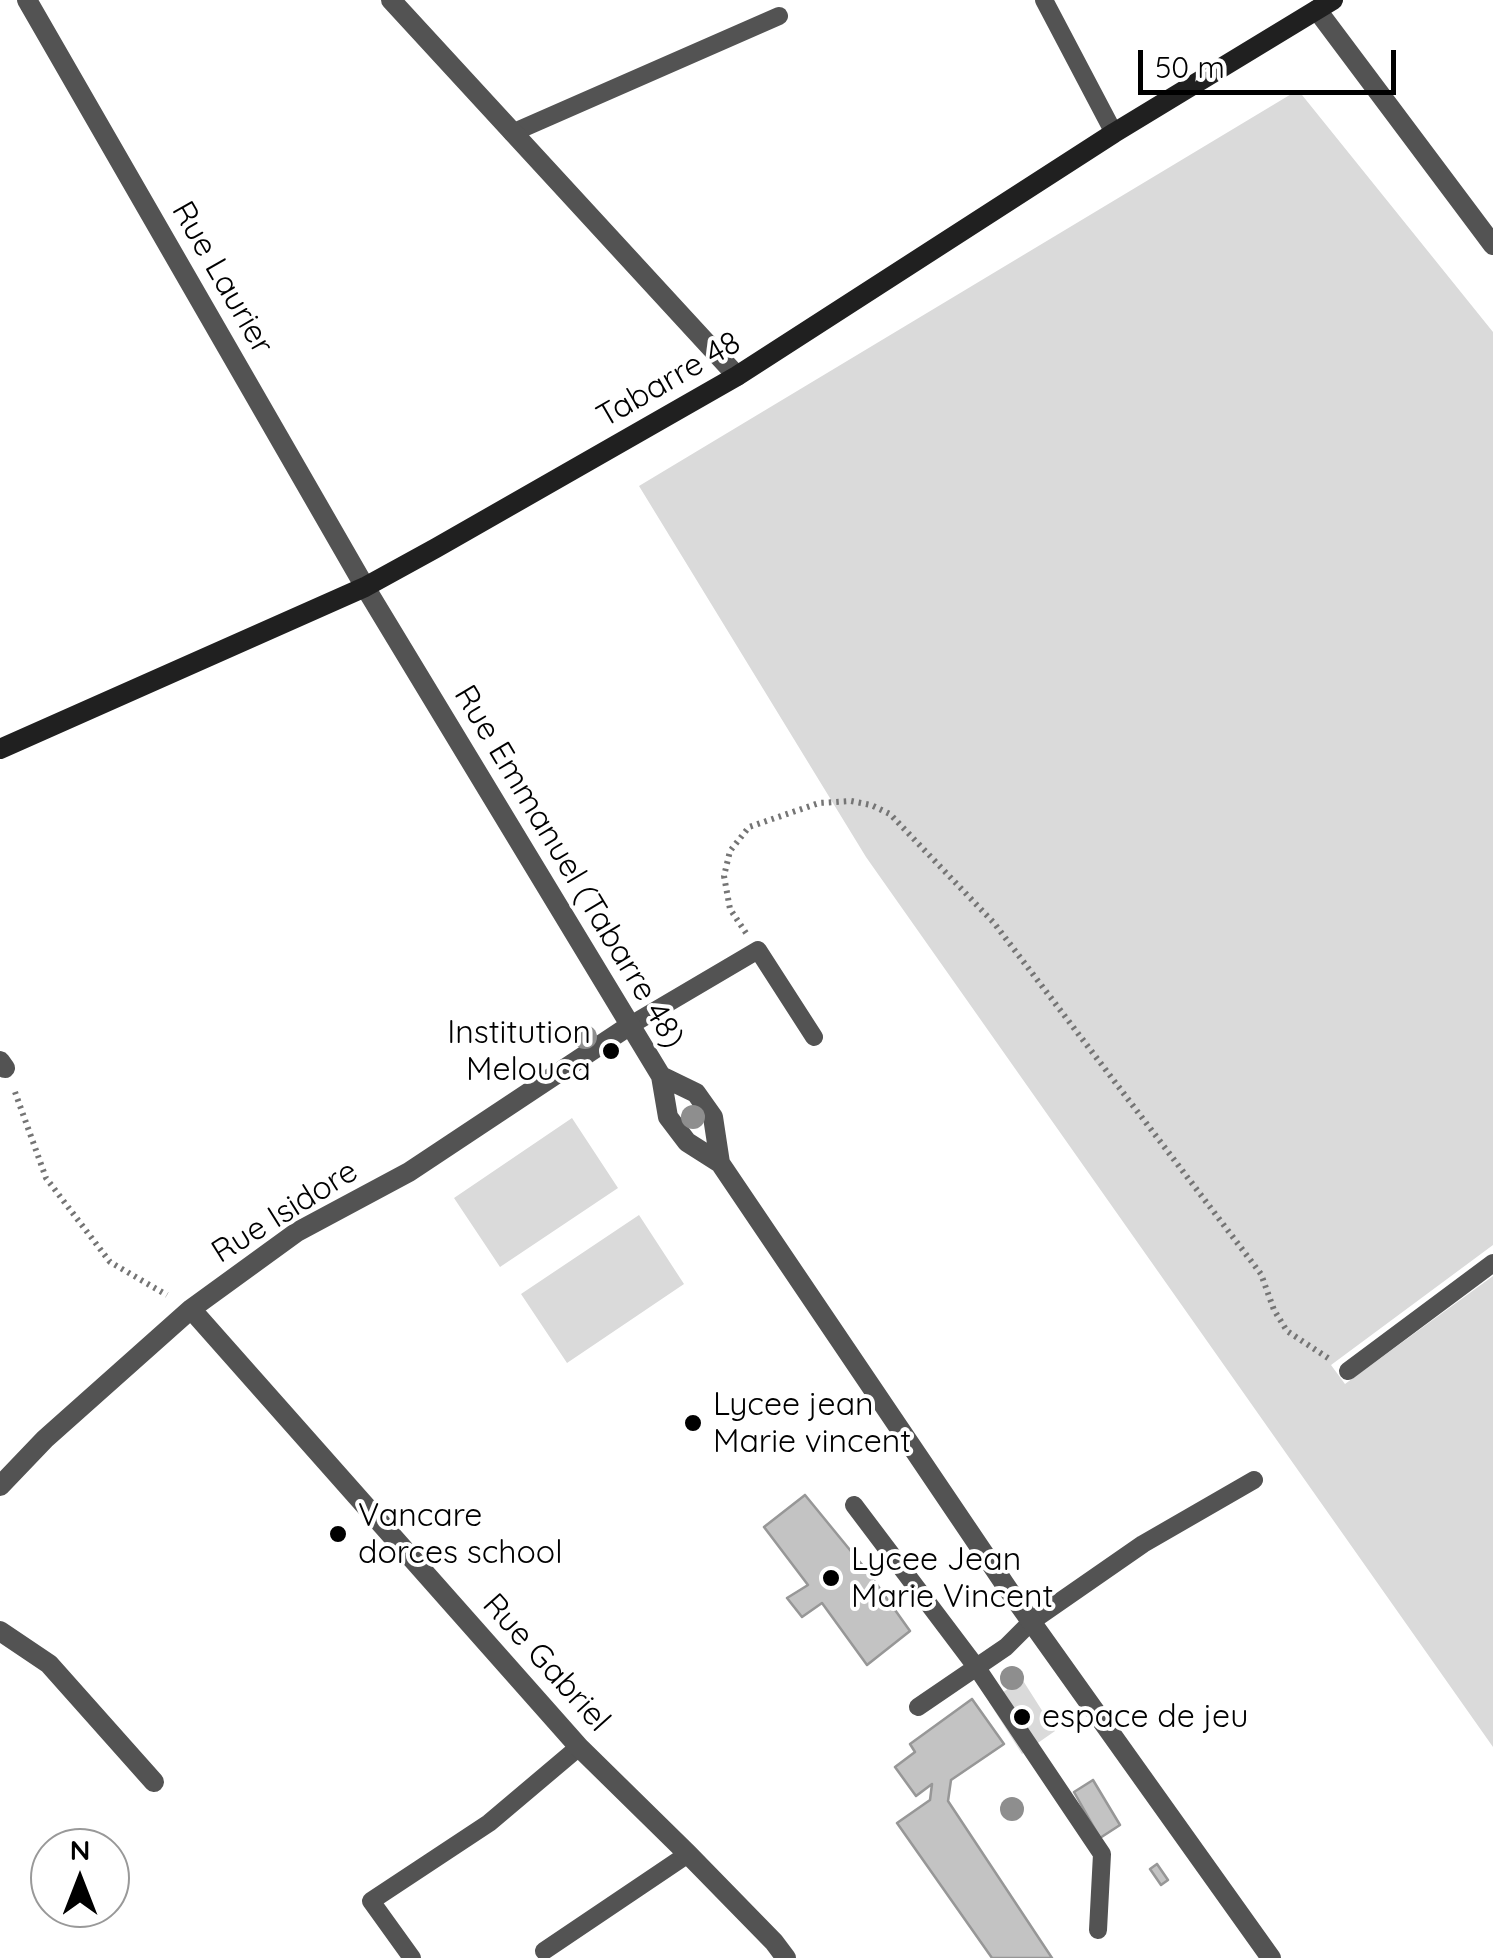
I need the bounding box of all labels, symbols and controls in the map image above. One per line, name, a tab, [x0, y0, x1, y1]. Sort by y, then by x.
scale bar	[1143, 30, 1400, 92]
text: 50 m	[1155, 48, 1225, 86]
street label: Rue Laurier	[163, 195, 281, 361]
street label: Tabarre 48	[590, 324, 748, 436]
street label: Rue Emmanuel (Tabarre 48)	[445, 679, 693, 1055]
place label: Institution Melouca	[447, 1014, 591, 1089]
marker: Institution Melouca	[600, 1040, 622, 1062]
street label: Rue Isidore	[205, 1152, 365, 1272]
place label: Lycee jean Marie vincent	[713, 1386, 911, 1461]
marker: Lycee jean Marie vincent	[682, 1412, 704, 1434]
place label: Vancare dorces school	[358, 1497, 563, 1572]
marker: Vancare dorces school	[327, 1523, 349, 1545]
place label: Lycee Jean Marie Vincent	[851, 1541, 1053, 1616]
marker: Lycee Jean Marie Vincent	[820, 1567, 842, 1589]
street label: Rue Gabriel	[474, 1586, 618, 1740]
place label: espace de jeu	[1042, 1698, 1248, 1736]
marker: espace de jeu	[1011, 1706, 1033, 1728]
north arrow	[30, 1828, 130, 1928]
text: N	[70, 1832, 90, 1867]

